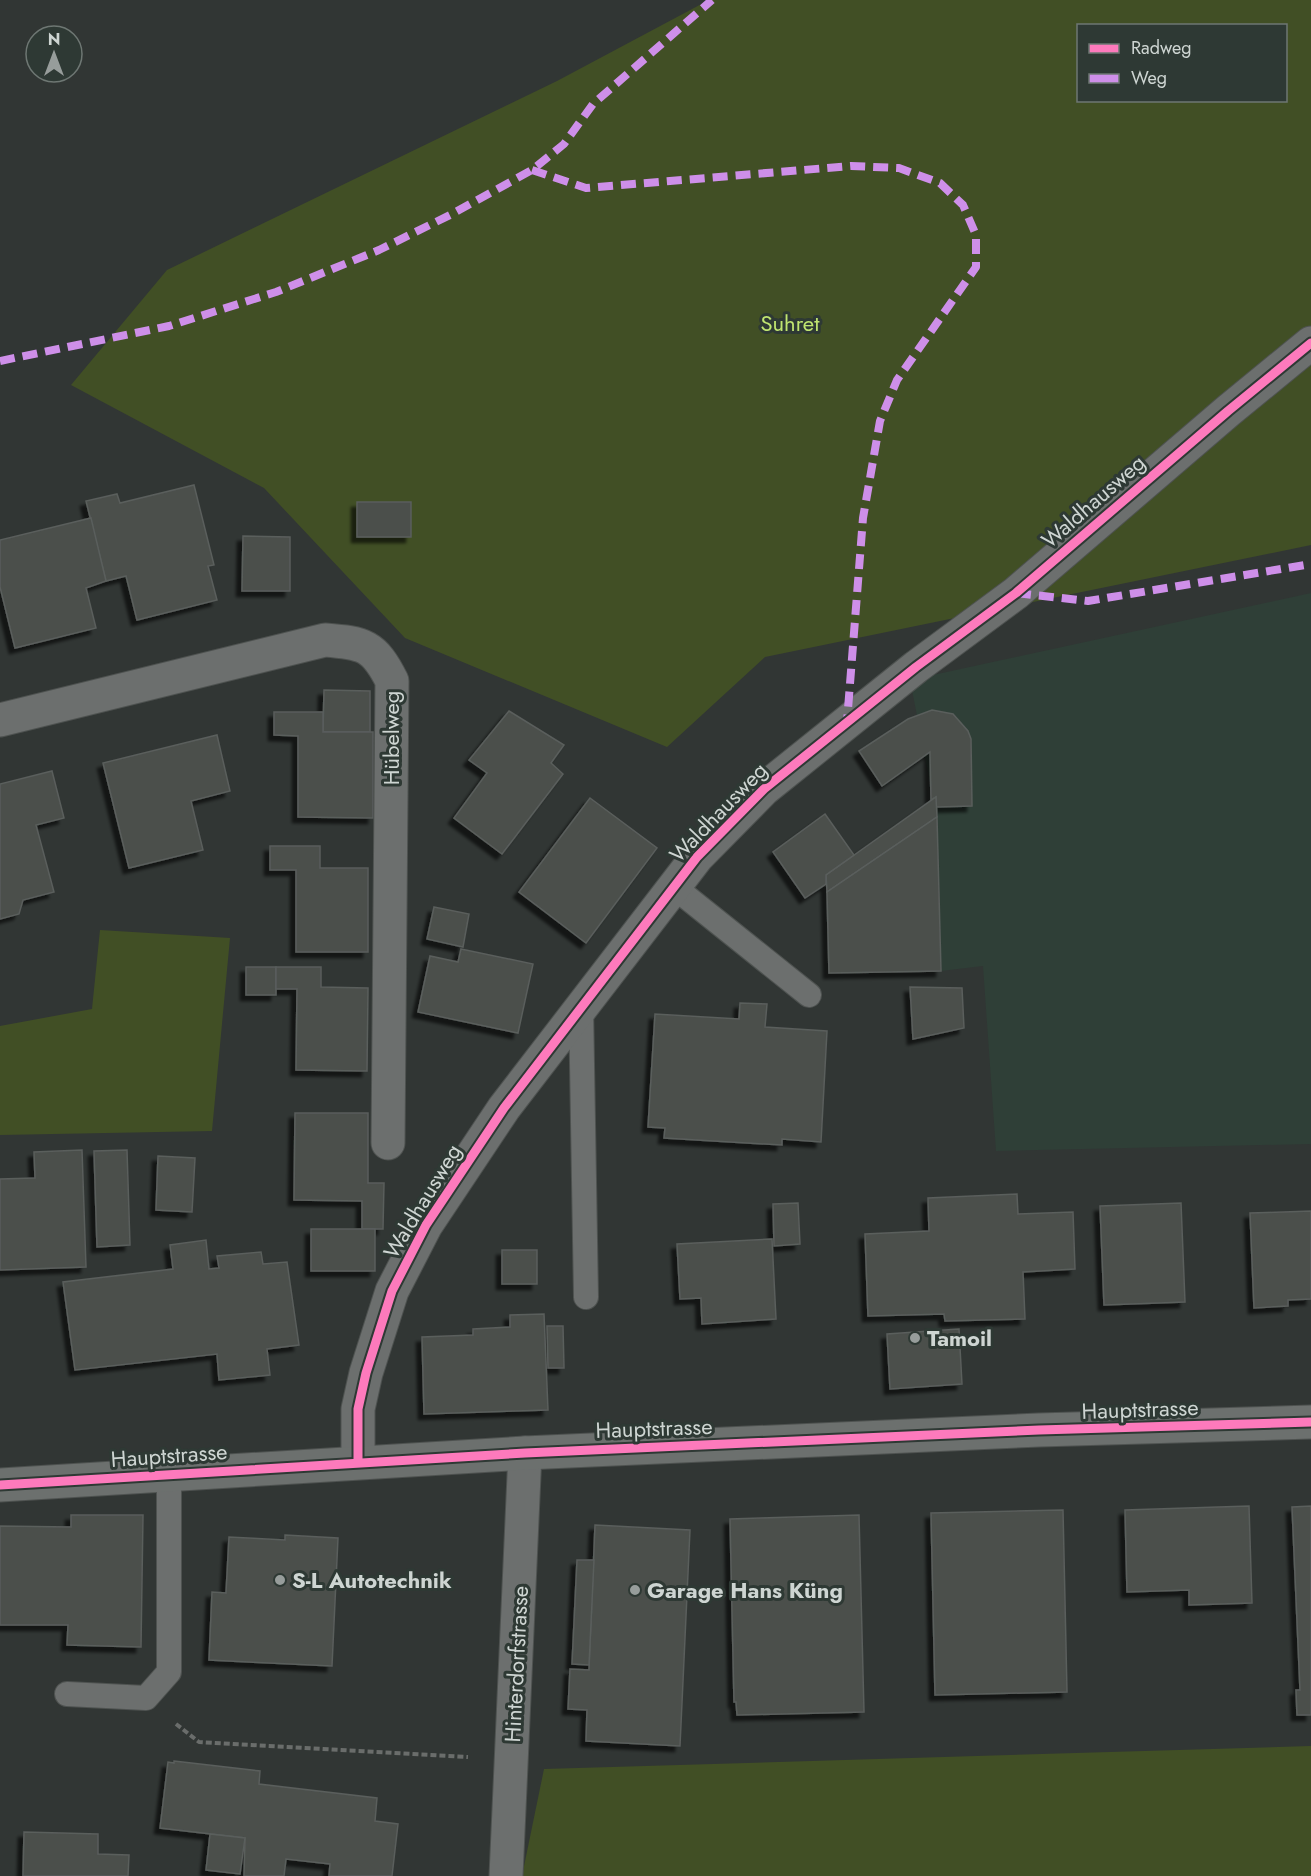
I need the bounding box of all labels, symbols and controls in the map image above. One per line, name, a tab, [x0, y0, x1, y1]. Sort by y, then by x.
north arrow	[24, 24, 84, 84]
legend	[1077, 24, 1287, 102]
text: N	[48, 28, 60, 51]
text: Radweg	[1131, 35, 1192, 61]
text: Weg	[1131, 65, 1167, 91]
park label: Suhret	[761, 307, 820, 339]
street label: Waldhausweg	[1034, 447, 1152, 555]
street label: Hübelweg	[375, 691, 407, 785]
street label: Waldhausweg	[662, 755, 774, 869]
street label: Waldhausweg	[375, 1138, 469, 1264]
place label: Tamoil	[927, 1322, 992, 1354]
marker: Tamoil	[908, 1331, 922, 1345]
street label: Hauptstrasse	[1081, 1391, 1199, 1427]
street label: Hauptstrasse	[595, 1410, 713, 1446]
street label: Hauptstrasse	[110, 1435, 228, 1475]
place label: S-L Autotechnik	[292, 1564, 452, 1596]
marker: S-L Autotechnik	[273, 1573, 287, 1587]
place label: Garage Hans Küng	[647, 1574, 843, 1606]
marker: Garage Hans Küng	[628, 1583, 642, 1597]
street label: Hinterdorfstrasse	[496, 1585, 536, 1743]

